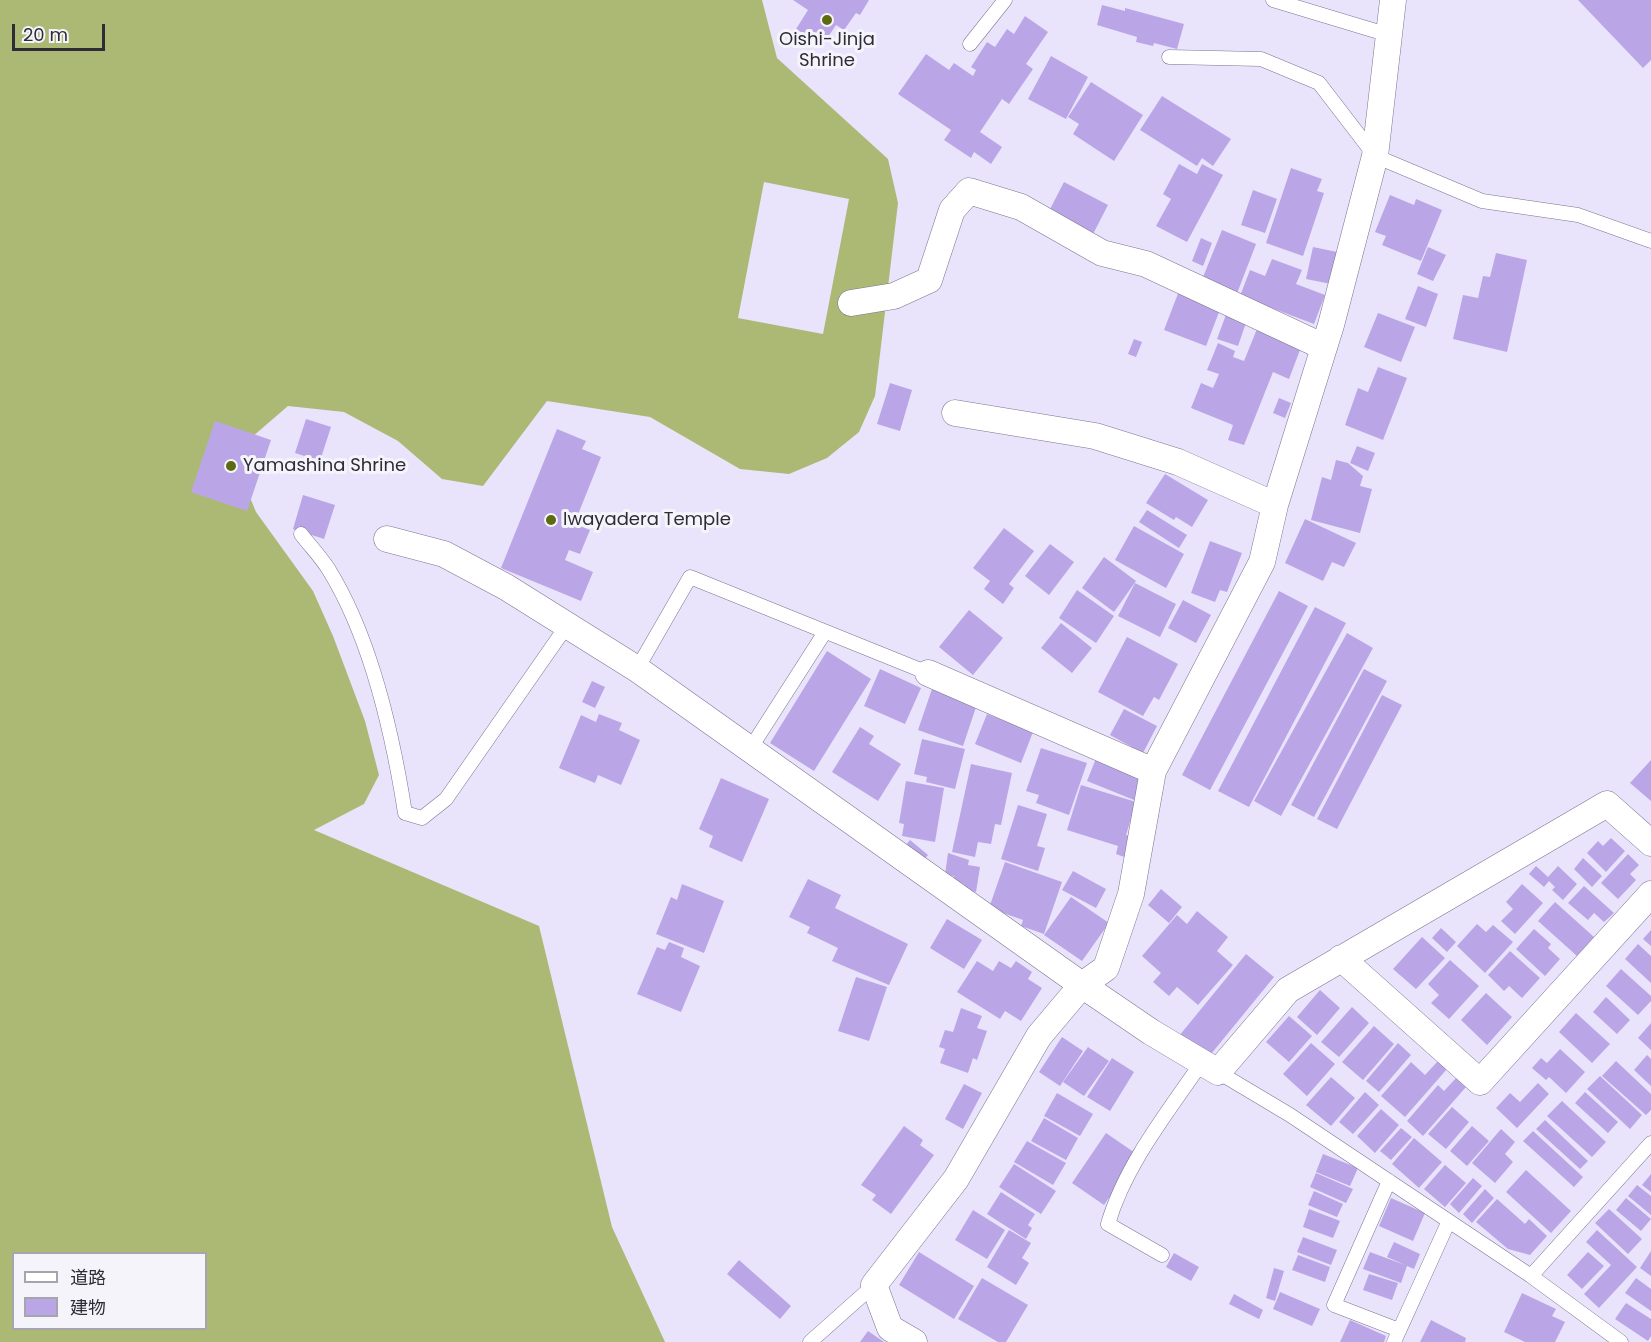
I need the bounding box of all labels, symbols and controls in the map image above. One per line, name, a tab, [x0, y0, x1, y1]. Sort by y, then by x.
scale bar	[15, 12, 108, 50]
marker: Oishi-Jinja Shrine	[820, 13, 834, 27]
text: 20 m	[23, 22, 68, 47]
place label: Oishi-Jinja Shrine	[779, 29, 875, 72]
place label: Yamashina Shrine	[243, 455, 406, 477]
marker: Yamashina Shrine	[224, 459, 238, 473]
place label: Iwayadera Temple	[563, 509, 731, 531]
marker: Iwayadera Temple	[544, 513, 558, 527]
legend	[12, 1252, 207, 1330]
text: 道路	[70, 1265, 106, 1290]
text: 建物	[70, 1295, 106, 1320]

